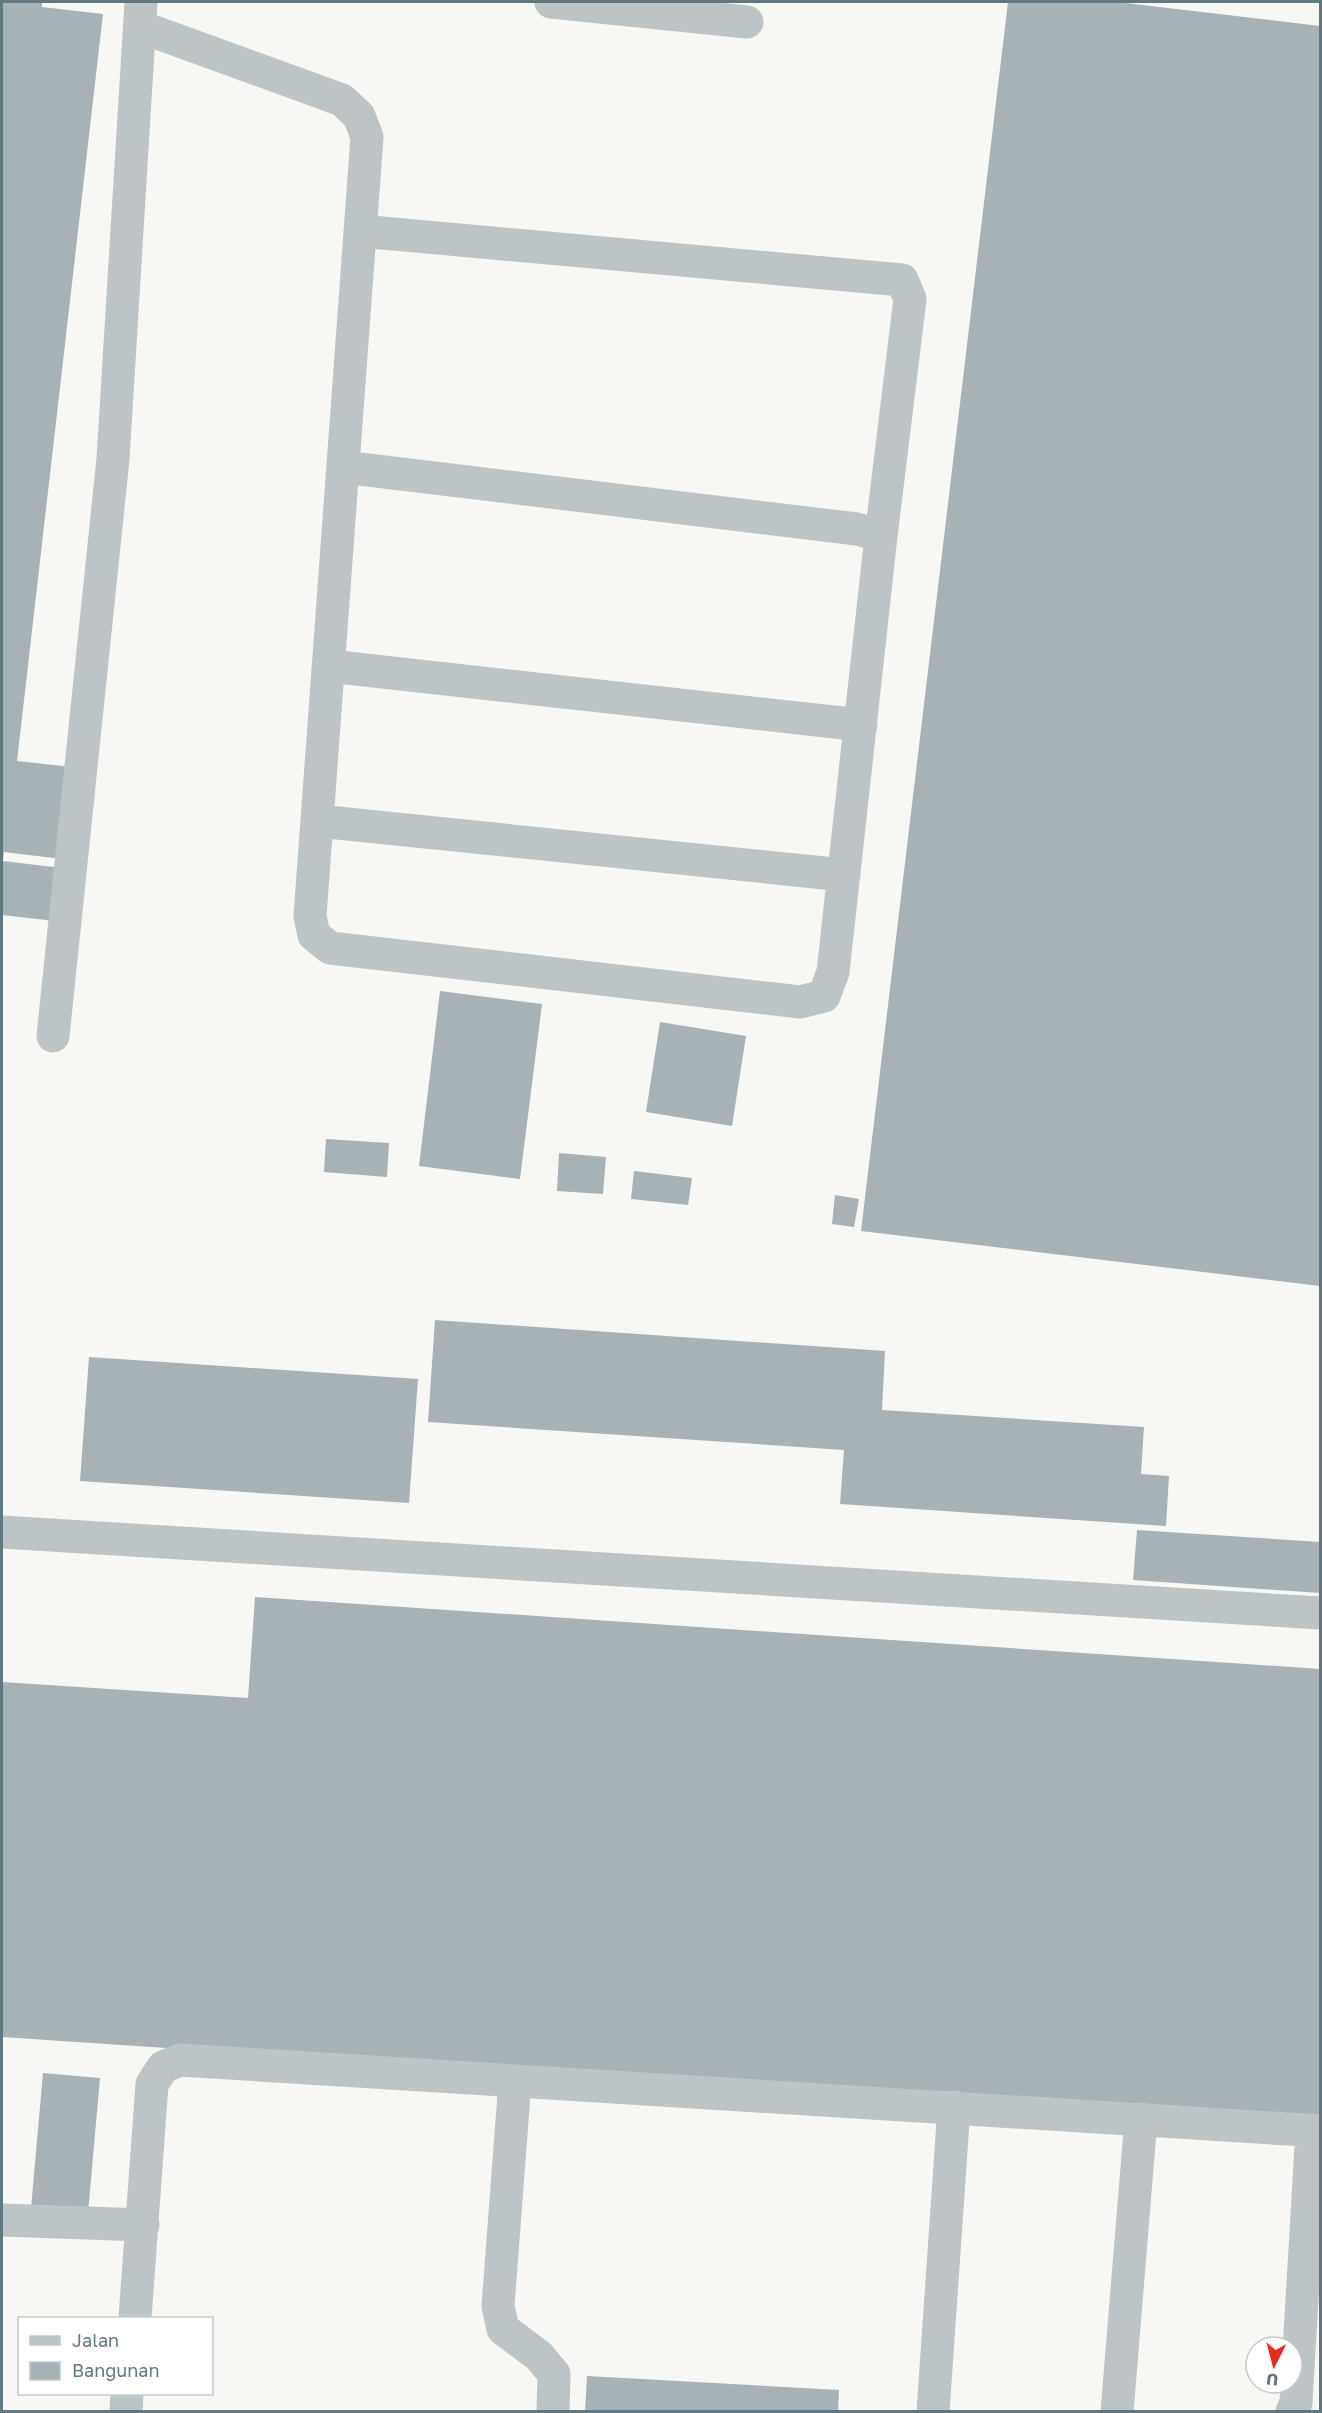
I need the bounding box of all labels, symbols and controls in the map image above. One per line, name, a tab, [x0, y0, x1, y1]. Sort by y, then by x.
legend	[18, 2317, 213, 2395]
text: Jalan	[72, 2329, 119, 2351]
north arrow	[1244, 2335, 1304, 2395]
text: Bangunan	[72, 2359, 160, 2381]
text: U	[1266, 2369, 1279, 2390]

